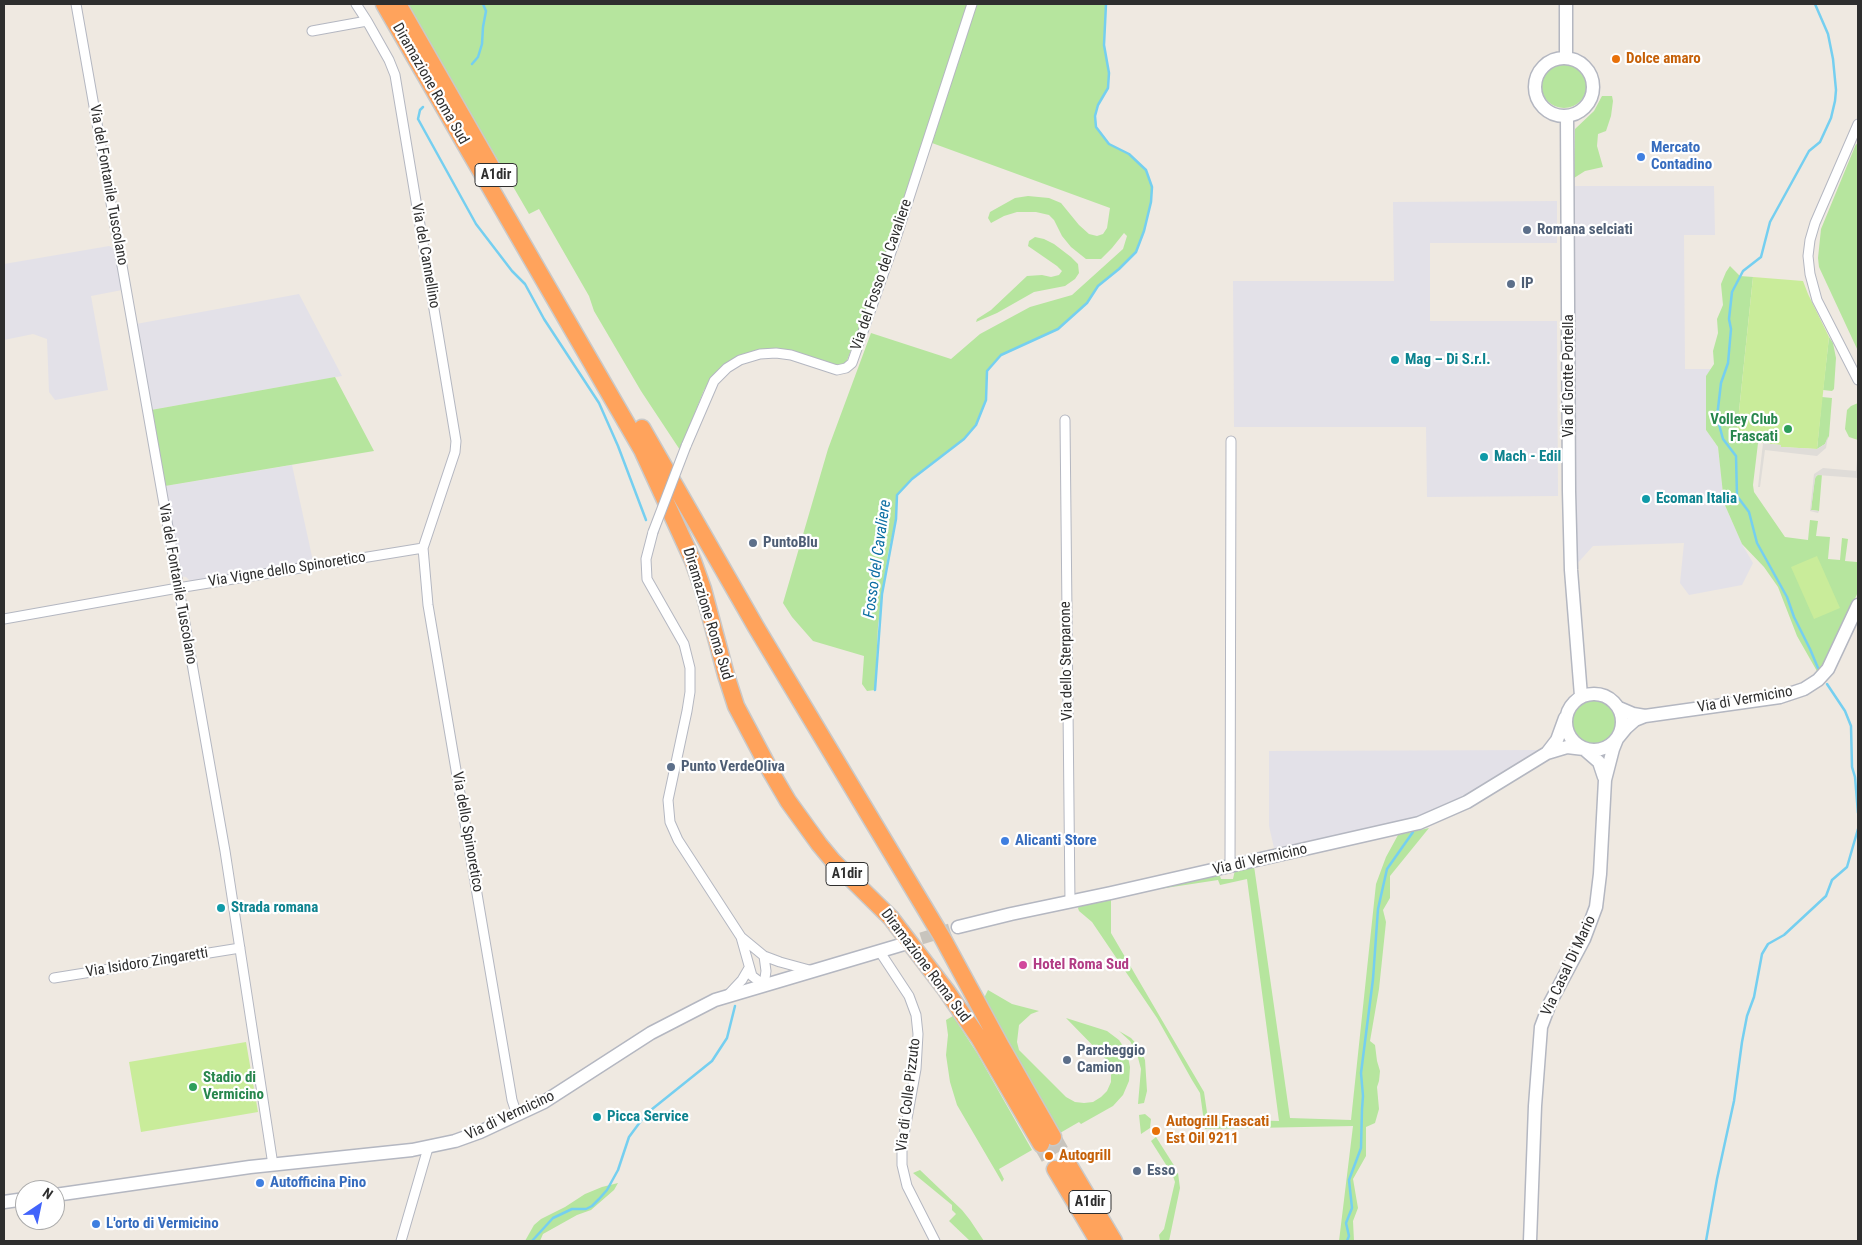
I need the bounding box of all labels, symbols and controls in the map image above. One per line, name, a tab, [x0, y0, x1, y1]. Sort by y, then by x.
street label: Diramazione Roma Sud	[388, 20, 472, 148]
place label: Dolce amaro	[1626, 50, 1701, 68]
marker: Dolce amaro	[1610, 53, 1622, 65]
street label: Via del Fontanile Tuscolano	[85, 103, 131, 267]
place label: Mercato Contadino	[1651, 139, 1712, 174]
marker: Mercato Contadino	[1635, 151, 1647, 163]
road number: A1dir	[475, 164, 517, 186]
street label: Via del Fosso del Cavaliere	[848, 197, 916, 353]
street label: Via del Cannellino	[407, 202, 443, 310]
place label: Romana selciati	[1537, 221, 1633, 239]
marker: Romana selciati	[1521, 224, 1533, 236]
place label: IP	[1521, 275, 1534, 293]
marker: IP	[1505, 278, 1517, 290]
street label: Via di Grotte Portella	[1560, 314, 1578, 438]
place label: Mag – Di S.r.l.	[1405, 351, 1490, 369]
marker: Mag – Di S.r.l.	[1389, 354, 1401, 366]
place label: Volley Club Frascati	[1710, 411, 1778, 446]
marker: Volley Club Frascati	[1782, 423, 1794, 435]
place label: Mach - Edil	[1494, 448, 1561, 466]
marker: Mach - Edil	[1478, 451, 1490, 463]
place label: Ecoman Italia	[1656, 490, 1737, 508]
marker: Ecoman Italia	[1640, 493, 1652, 505]
water label: Fosso del Cavaliere	[860, 499, 896, 619]
street label: Via del Fontanile Tuscolano	[154, 502, 200, 666]
place label: PuntoBlu	[763, 534, 818, 552]
marker: PuntoBlu	[747, 537, 759, 549]
street label: Diramazione Roma Sud	[678, 546, 736, 682]
street label: Via Vigne dello Spinoretico	[207, 549, 367, 591]
street label: Via dello Sterparone	[1057, 601, 1077, 721]
street label: Via di Vermicino	[1696, 683, 1794, 717]
place label: Punto VerdeOliva	[681, 758, 785, 776]
marker: Punto VerdeOliva	[665, 761, 677, 773]
street label: Via dello Spinoretico	[448, 770, 486, 894]
place label: Alicanti Store	[1015, 832, 1097, 850]
marker: Alicanti Store	[999, 835, 1011, 847]
street label: Via di Vermicino	[1211, 840, 1309, 880]
road number: A1dir	[826, 862, 868, 886]
place label: Strada romana	[231, 899, 318, 917]
marker: Strada romana	[215, 902, 227, 914]
street label: Diramazione Roma Sud	[877, 906, 973, 1026]
street label: Via Casal Di Mario	[1538, 913, 1600, 1019]
street label: Via Isidoro Zingaretti	[84, 944, 210, 982]
place label: Hotel Roma Sud	[1033, 956, 1129, 974]
marker: Hotel Roma Sud	[1017, 959, 1029, 971]
street label: Via di Colle Pizzuto	[893, 1037, 925, 1153]
place label: Parcheggio Camion	[1077, 1042, 1145, 1077]
marker: Parcheggio Camion	[1061, 1054, 1073, 1066]
place label: Stadio di Vermicino	[203, 1069, 264, 1104]
marker: Stadio di Vermicino	[187, 1081, 199, 1093]
street label: Via di Vermicino	[463, 1087, 557, 1145]
place label: Picca Service	[607, 1108, 689, 1126]
marker: Picca Service	[591, 1111, 603, 1123]
place label: Autogrill Frascati Est Oil 9211	[1166, 1113, 1269, 1148]
marker: Autogrill Frascati Est Oil 9211	[1150, 1125, 1162, 1137]
place label: Autogrill	[1059, 1147, 1111, 1165]
marker: Autogrill	[1043, 1150, 1055, 1162]
place label: Esso	[1147, 1162, 1175, 1180]
marker: Esso	[1131, 1165, 1143, 1177]
place label: Autofficina Pino	[270, 1174, 366, 1192]
marker: Autofficina Pino	[254, 1177, 266, 1189]
north arrow	[15, 1180, 65, 1230]
text: N	[40, 1184, 56, 1202]
road number: A1dir	[1069, 1190, 1111, 1214]
place label: L'orto di Vermicino	[106, 1215, 219, 1233]
marker: L'orto di Vermicino	[90, 1218, 102, 1230]

